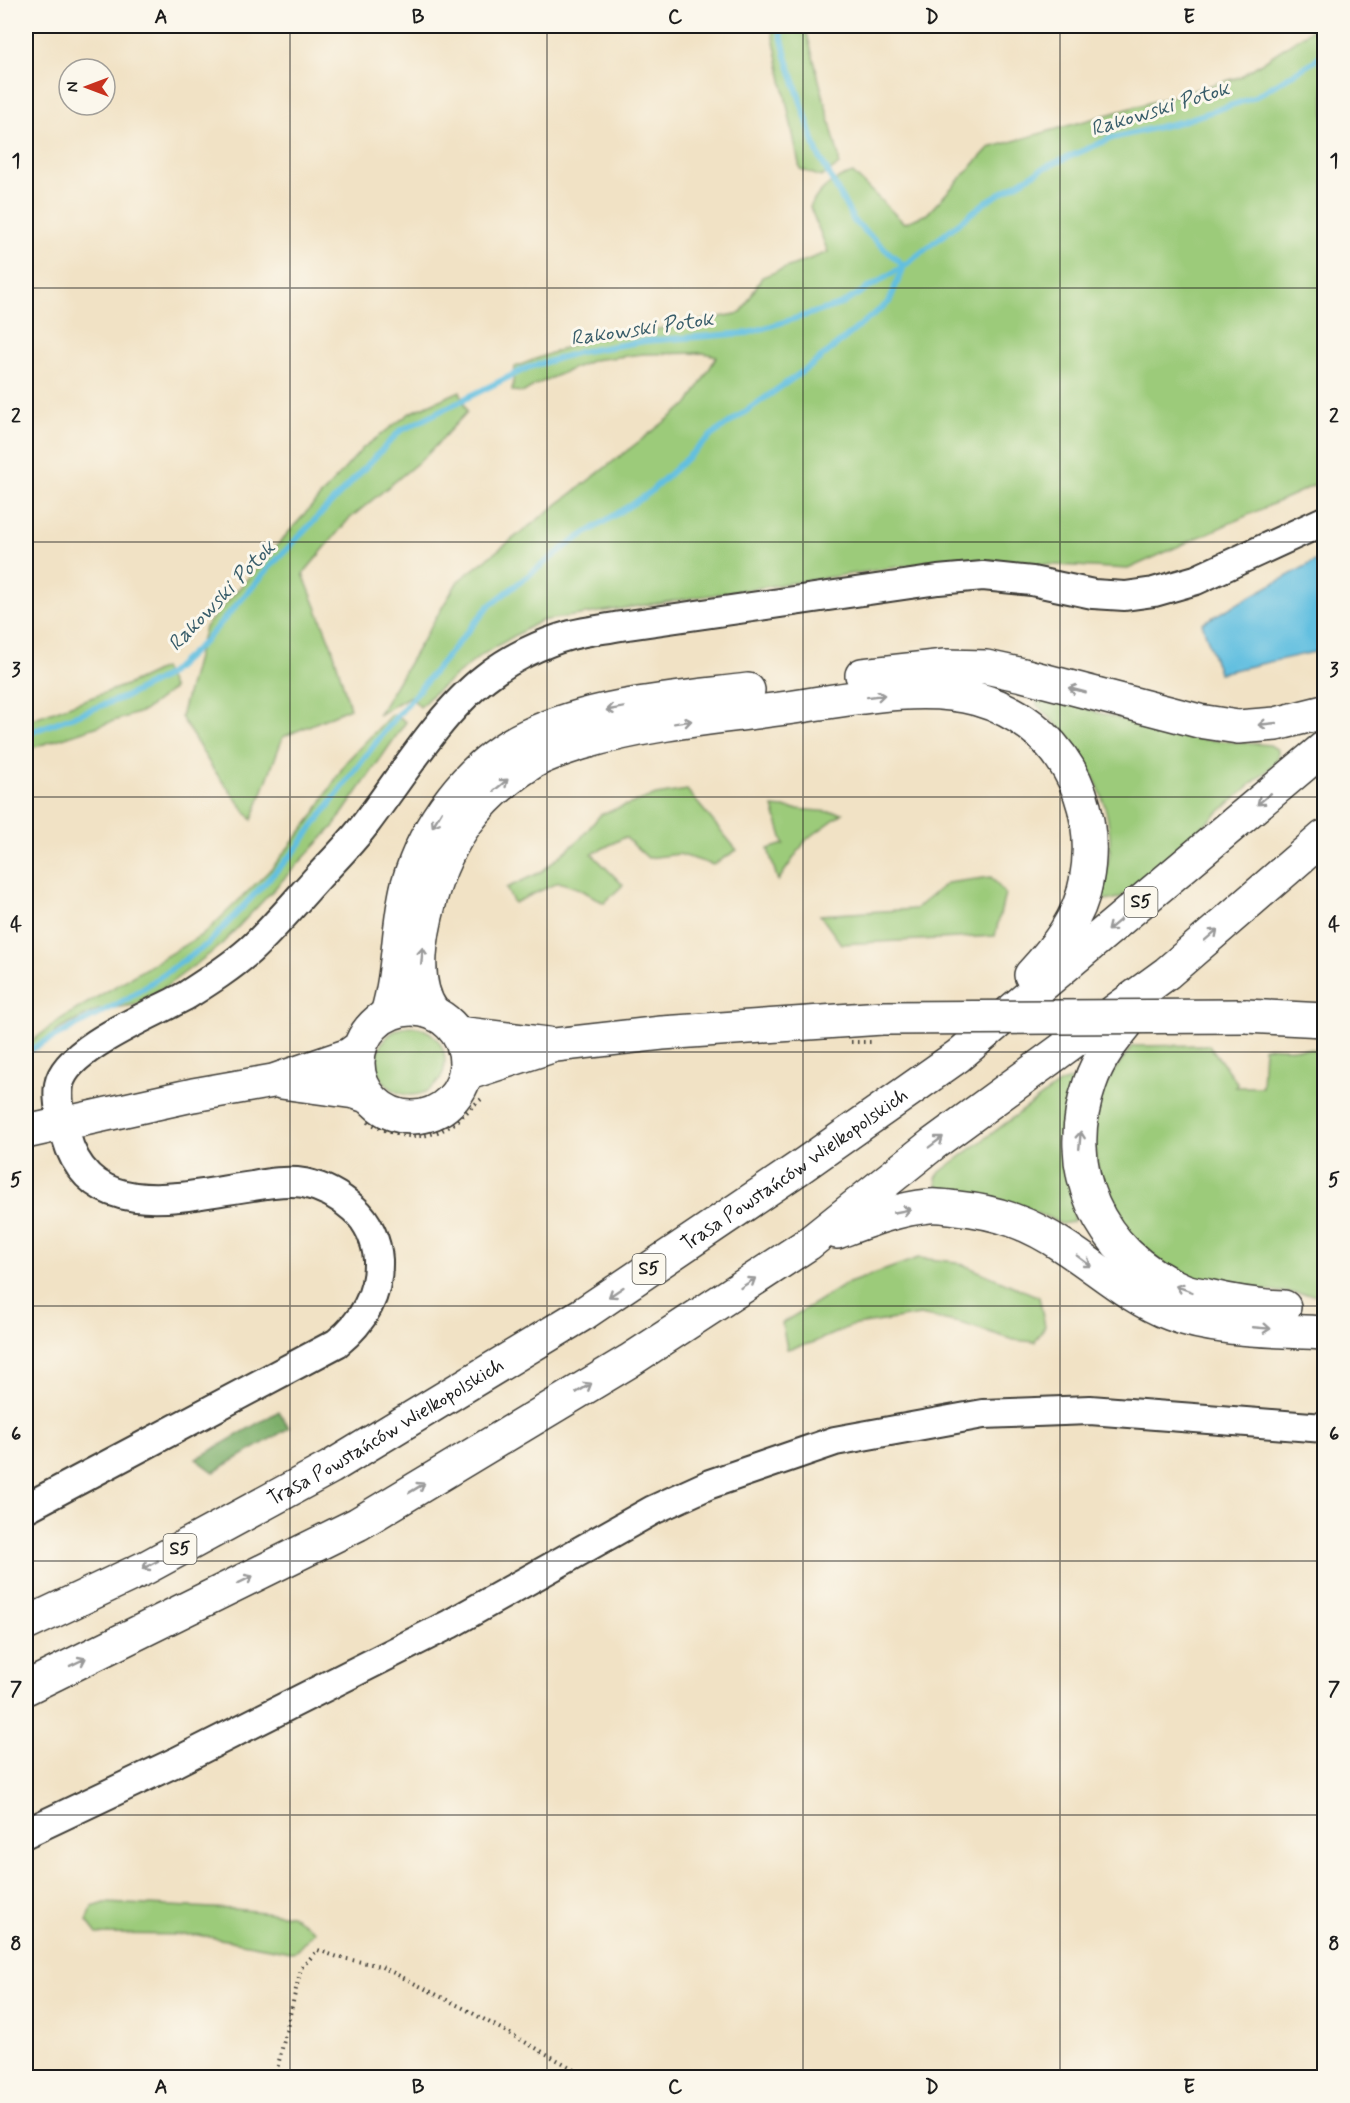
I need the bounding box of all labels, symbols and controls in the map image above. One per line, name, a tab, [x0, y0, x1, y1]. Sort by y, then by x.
text: A	[154, 4, 168, 31]
text: B	[412, 4, 425, 31]
text: C	[668, 4, 683, 31]
text: D	[925, 4, 939, 31]
text: E	[1183, 4, 1195, 31]
north arrow	[57, 57, 117, 117]
water label: Rakowski Potok	[1087, 74, 1234, 143]
text: N	[63, 82, 84, 92]
text: 1	[12, 148, 20, 175]
text: 1	[1330, 148, 1338, 175]
water label: Rakowski Potok	[569, 305, 716, 353]
text: 2	[11, 403, 21, 430]
text: 2	[1329, 403, 1339, 430]
water label: Rakowski Potok	[162, 534, 283, 658]
text: 3	[11, 657, 21, 684]
text: 3	[1329, 657, 1339, 684]
one-way arrow	[1068, 683, 1087, 695]
one-way arrow	[866, 690, 886, 701]
one-way arrow	[605, 704, 625, 715]
one-way arrow	[673, 716, 693, 727]
one-way arrow	[1258, 719, 1278, 730]
one-way arrow	[493, 778, 509, 791]
one-way arrow	[1257, 792, 1272, 806]
one-way arrow	[431, 810, 443, 827]
road number: S5	[1124, 887, 1158, 917]
text: 4	[10, 912, 22, 939]
text: 4	[1328, 912, 1340, 939]
one-way arrow	[1106, 918, 1122, 931]
one-way arrow	[1203, 928, 1218, 942]
one-way arrow	[416, 947, 427, 967]
street label: Trasa Powstańców Wielkopolskich	[676, 1082, 913, 1258]
one-way arrow	[1075, 1131, 1086, 1151]
one-way arrow	[928, 1136, 944, 1149]
text: 5	[10, 1167, 22, 1194]
text: 5	[1328, 1167, 1340, 1194]
one-way arrow	[892, 1205, 912, 1216]
road number: S5	[632, 1254, 666, 1284]
one-way arrow	[1075, 1255, 1091, 1268]
one-way arrow	[739, 1277, 756, 1289]
one-way arrow	[1176, 1283, 1194, 1294]
one-way arrow	[608, 1286, 624, 1298]
one-way arrow	[1252, 1323, 1272, 1334]
street label: Trasa Powstańców Wielkopolskich	[263, 1352, 509, 1512]
one-way arrow	[575, 1382, 592, 1394]
text: 6	[11, 1421, 21, 1448]
text: 6	[1329, 1421, 1339, 1448]
one-way arrow	[408, 1482, 425, 1494]
road number: S5	[164, 1534, 196, 1564]
one-way arrow	[142, 1560, 160, 1571]
one-way arrow	[235, 1574, 253, 1585]
one-way arrow	[69, 1656, 87, 1668]
text: 7	[10, 1676, 22, 1703]
text: 7	[1328, 1676, 1340, 1703]
text: 8	[10, 1931, 22, 1958]
text: 8	[1328, 1931, 1340, 1958]
text: A	[154, 2074, 168, 2101]
text: B	[412, 2074, 425, 2101]
text: C	[668, 2074, 683, 2101]
text: D	[925, 2074, 939, 2101]
text: E	[1183, 2074, 1195, 2101]

